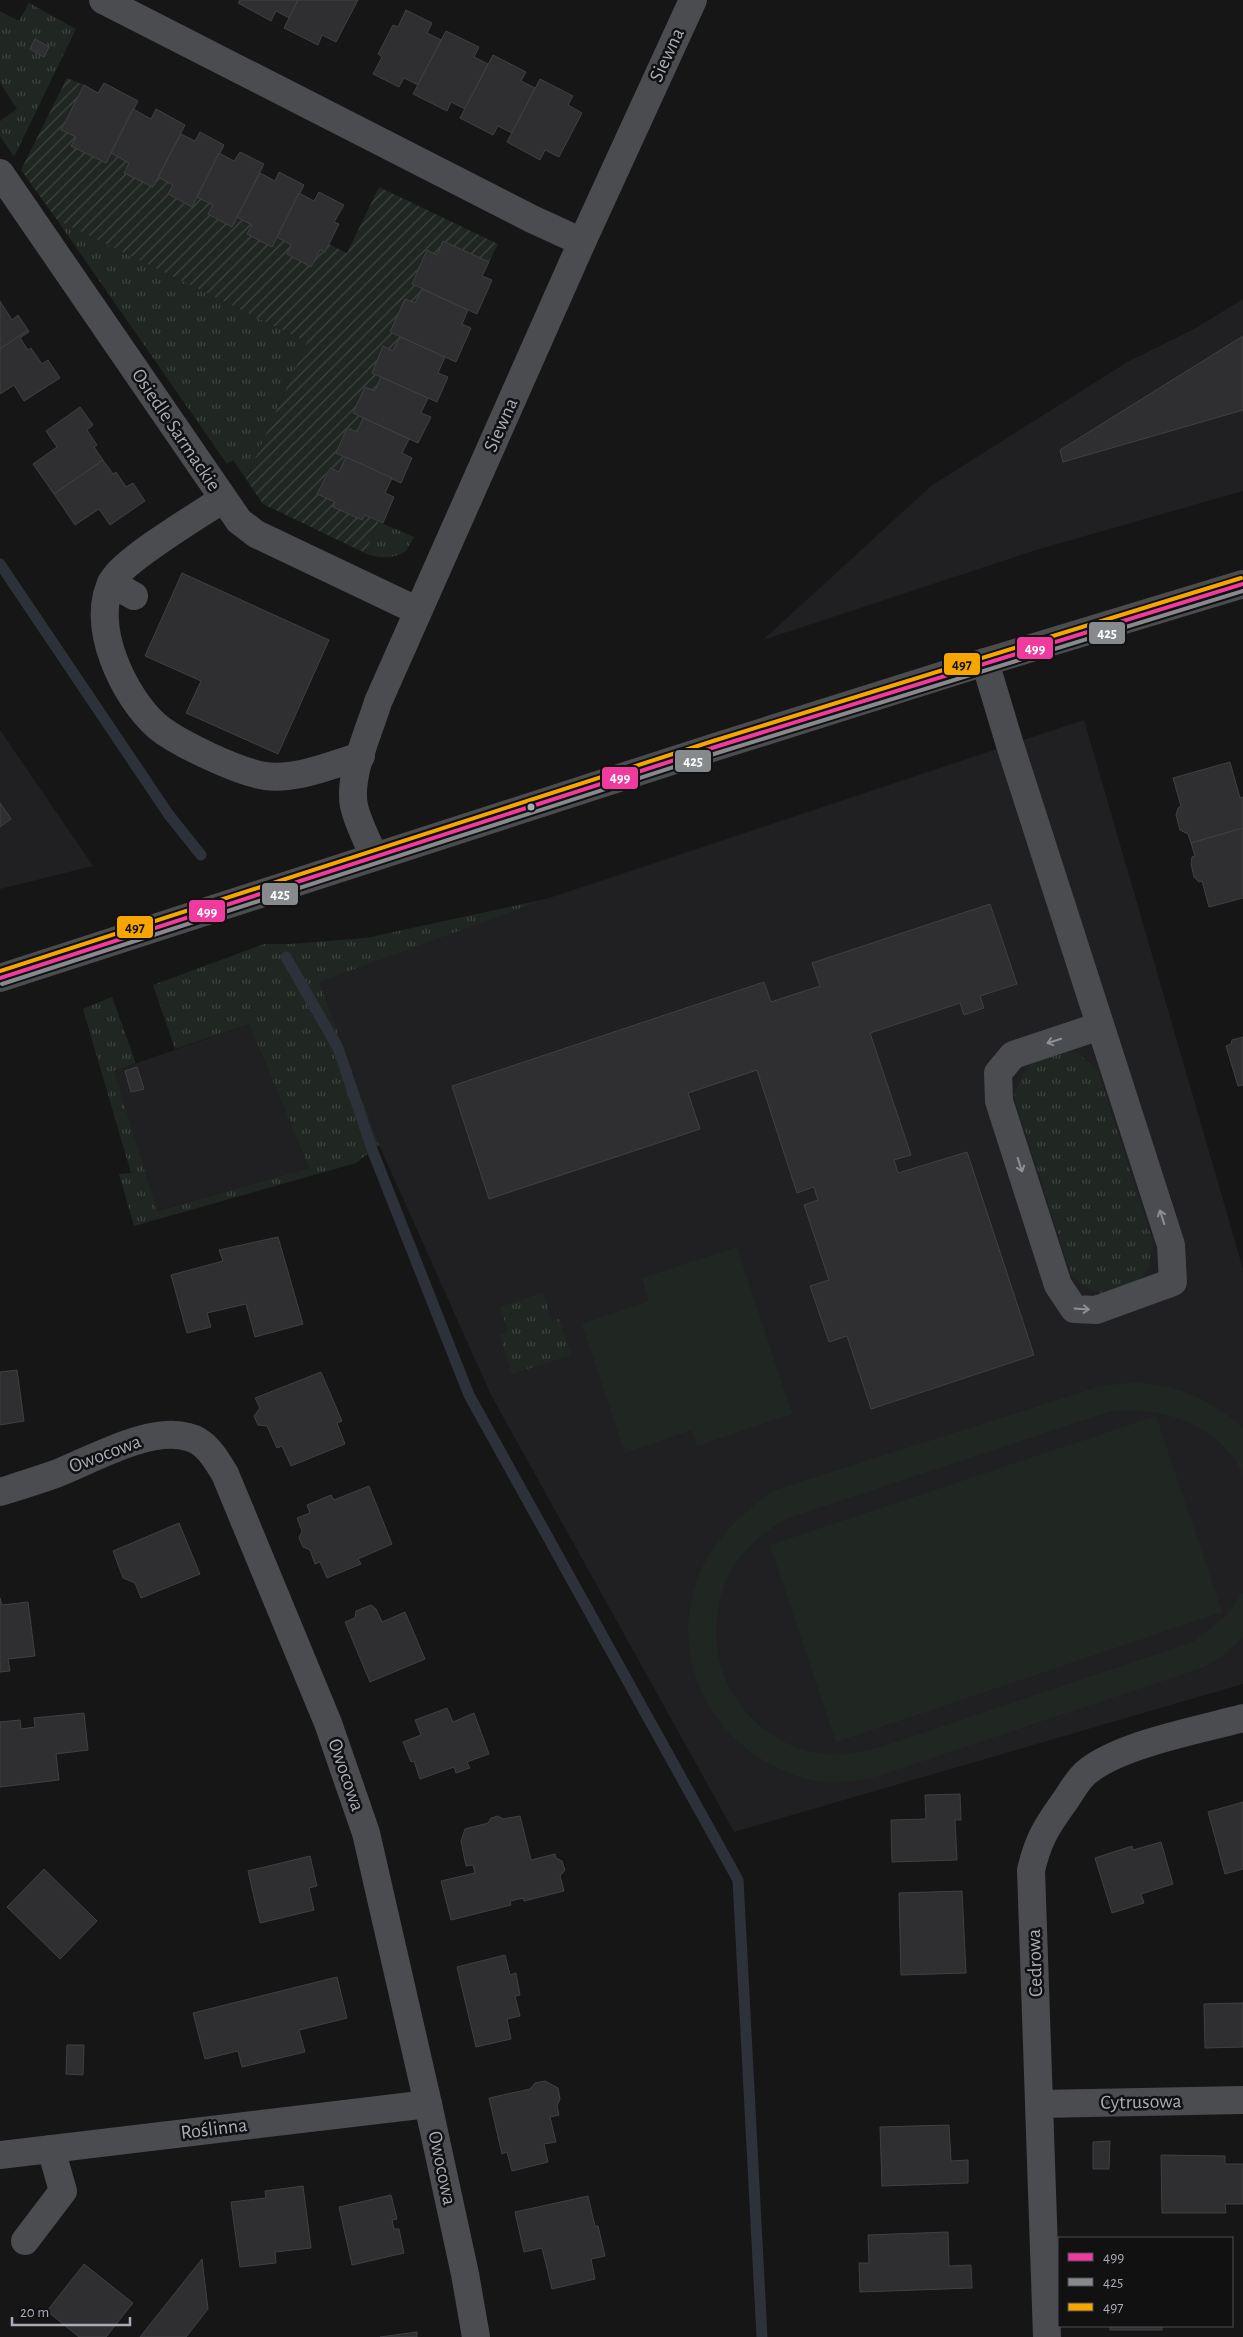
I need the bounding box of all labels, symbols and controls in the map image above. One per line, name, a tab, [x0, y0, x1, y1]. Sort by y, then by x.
street label: Siewna	[646, 25, 688, 85]
street label: Osiedle Sarmackie	[128, 365, 224, 495]
street label: Siewna	[480, 395, 522, 455]
line badge: 425	[1088, 621, 1126, 645]
text: 425	[1097, 627, 1117, 641]
line badge: 499	[1016, 636, 1054, 660]
text: 499	[1025, 642, 1046, 656]
line badge: 497	[943, 652, 981, 676]
text: 497	[952, 658, 972, 672]
line badge: 425	[674, 749, 712, 773]
text: 425	[683, 755, 703, 769]
line badge: 499	[601, 766, 639, 790]
text: 499	[610, 771, 631, 785]
unlabelled marker	[526, 802, 536, 812]
line badge: 425	[261, 882, 299, 906]
text: 425	[270, 888, 290, 902]
line badge: 499	[188, 899, 226, 923]
text: 499	[197, 905, 218, 919]
line badge: 497	[116, 915, 154, 939]
text: 497	[125, 921, 145, 935]
one-way arrow	[1046, 1037, 1062, 1047]
one-way arrow	[1016, 1157, 1025, 1173]
one-way arrow	[1156, 1209, 1166, 1225]
one-way arrow	[1074, 1305, 1090, 1314]
street label: Owocowa	[66, 1431, 144, 1477]
street label: Owocowa	[324, 1736, 368, 1814]
street label: Cedrowa	[1024, 1929, 1046, 1997]
street label: Cytrusowa	[1100, 2091, 1182, 2113]
street label: Roślinna	[179, 2115, 249, 2143]
street label: Owocowa	[424, 2129, 460, 2207]
legend	[1058, 2237, 1233, 2327]
text: 499	[1103, 2250, 1124, 2265]
text: 425	[1103, 2275, 1123, 2290]
scale bar	[12, 2294, 130, 2326]
text: 497	[1103, 2300, 1124, 2315]
text: 20 m	[20, 2305, 49, 2320]

